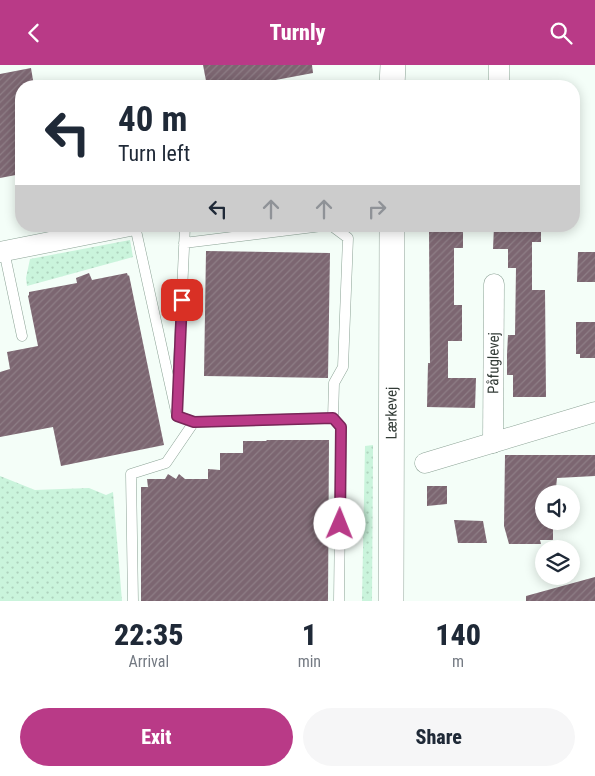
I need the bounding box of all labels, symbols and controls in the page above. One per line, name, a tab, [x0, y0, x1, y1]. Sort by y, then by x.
icon: back	[20, 19, 48, 47]
icon: search	[547, 19, 575, 47]
text: Turnly	[269, 20, 326, 45]
text: 40 m	[118, 99, 187, 140]
icon: left	[35, 100, 100, 165]
text: Turn left	[118, 141, 190, 166]
icon: left	[204, 195, 232, 223]
icon: ahead	[257, 195, 285, 223]
icon: ahead	[310, 195, 338, 223]
icon: right	[363, 195, 391, 223]
pin	[161, 279, 203, 321]
icon: arrive	[168, 286, 196, 314]
street label: Påfuglevej	[484, 332, 503, 394]
street label: Lærkevej	[382, 387, 401, 440]
map controls	[535, 485, 580, 585]
button: sound	[535, 485, 580, 530]
position arrow	[313, 497, 365, 549]
button: layers	[535, 540, 580, 585]
text: 22:35	[114, 617, 184, 652]
text: 1	[302, 617, 317, 652]
text: 140	[435, 617, 481, 652]
text: Arrival	[128, 652, 169, 671]
text: min	[298, 652, 321, 671]
text: m	[452, 652, 464, 671]
button: Exit	[20, 708, 293, 766]
button: Share	[303, 708, 575, 766]

